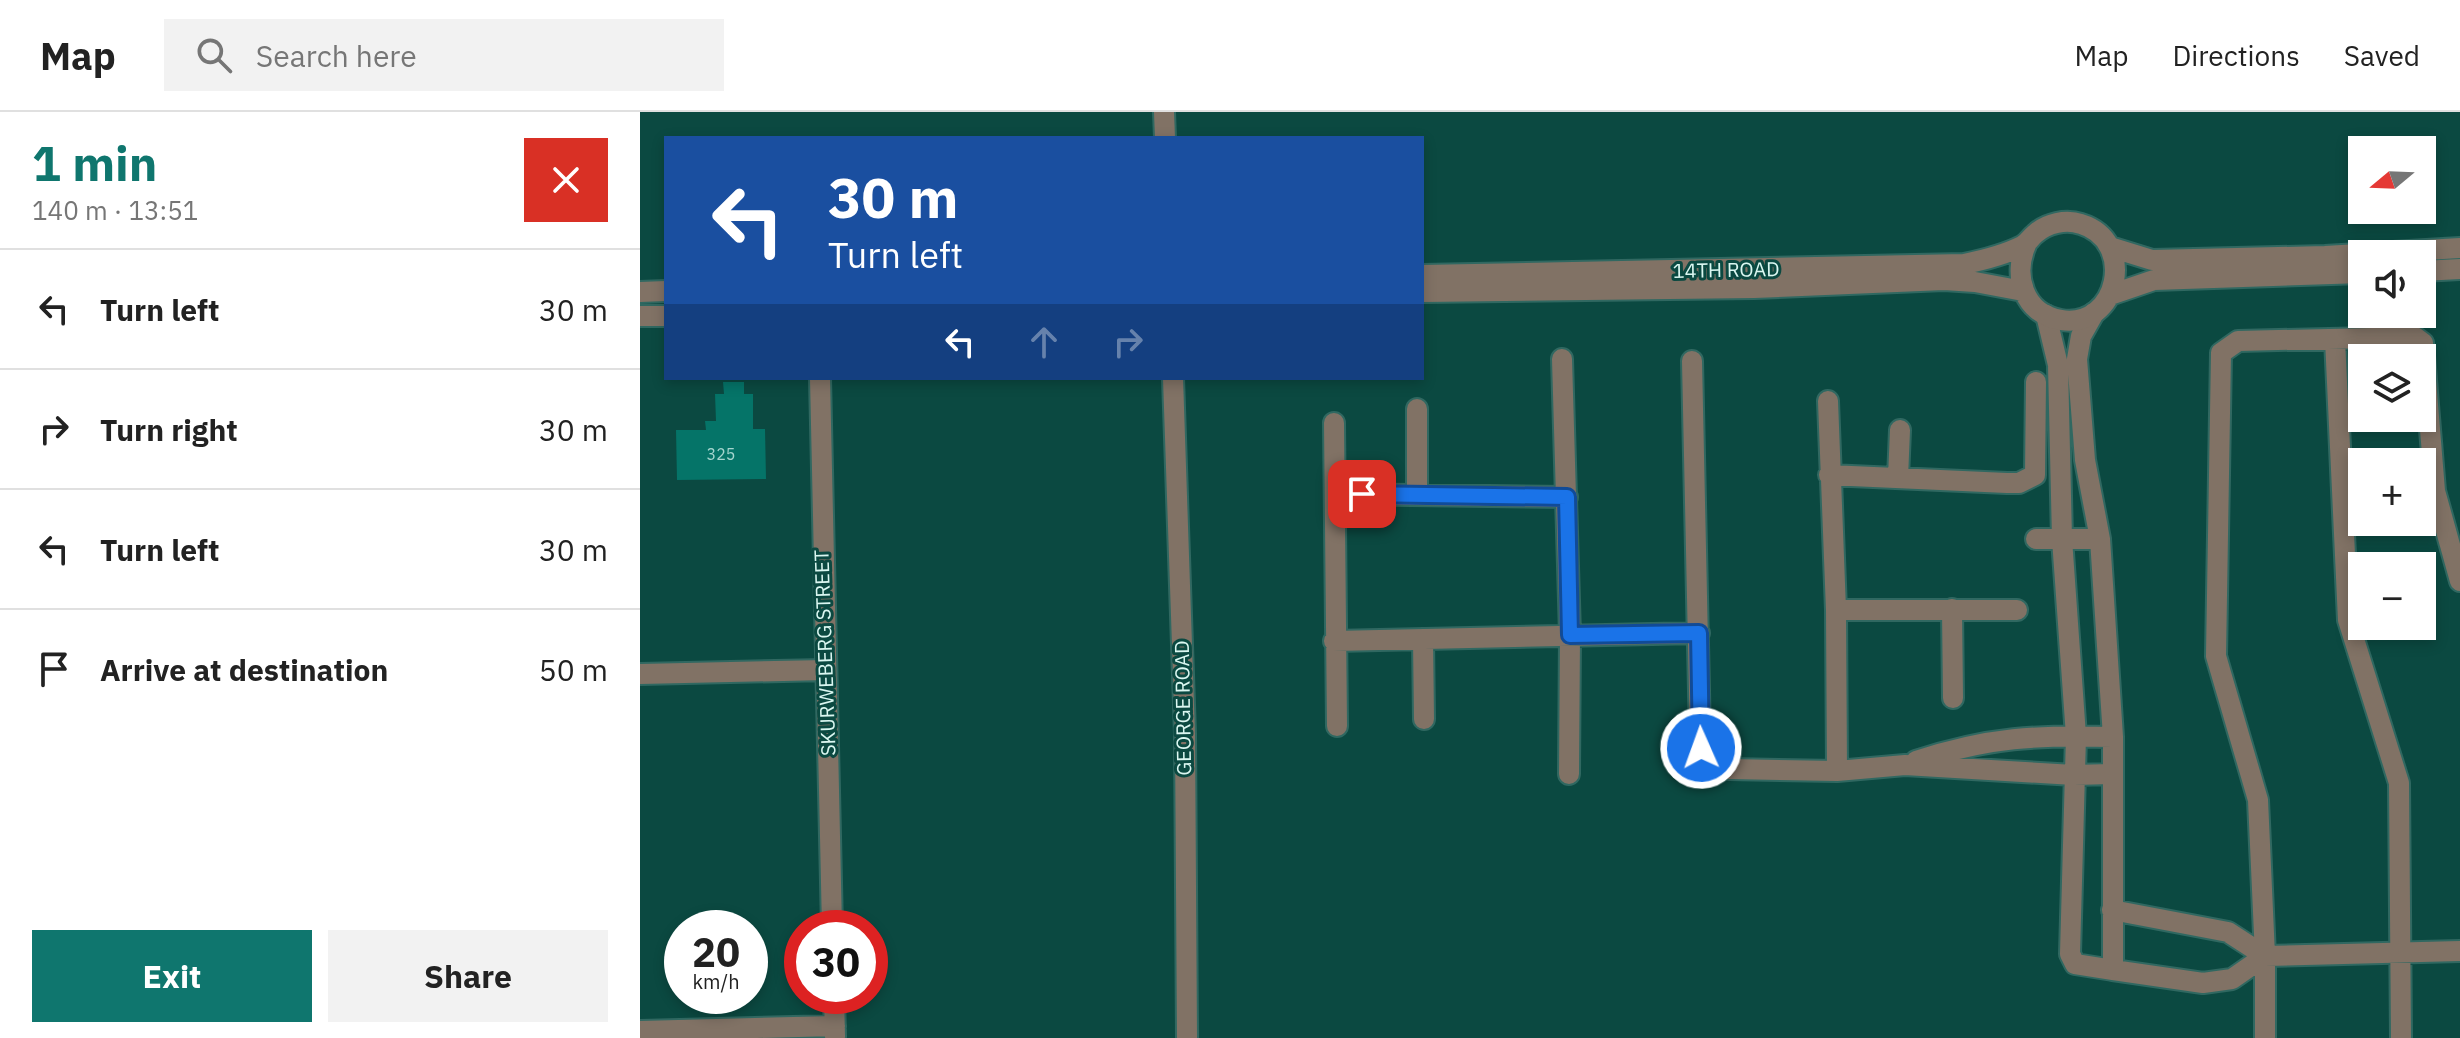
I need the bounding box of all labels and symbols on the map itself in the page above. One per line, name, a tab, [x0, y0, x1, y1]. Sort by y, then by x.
north arrow	[2348, 136, 2436, 224]
street label: 14TH ROAD	[1672, 255, 1780, 284]
house number: 325	[707, 444, 735, 464]
pin	[1328, 460, 1396, 528]
street label: SKURWEBERG STREET	[807, 549, 842, 757]
street label: GEORGE ROAD	[1168, 640, 1197, 776]
position arrow	[1659, 706, 1743, 790]
speed limit sign: 30	[784, 910, 888, 1014]

